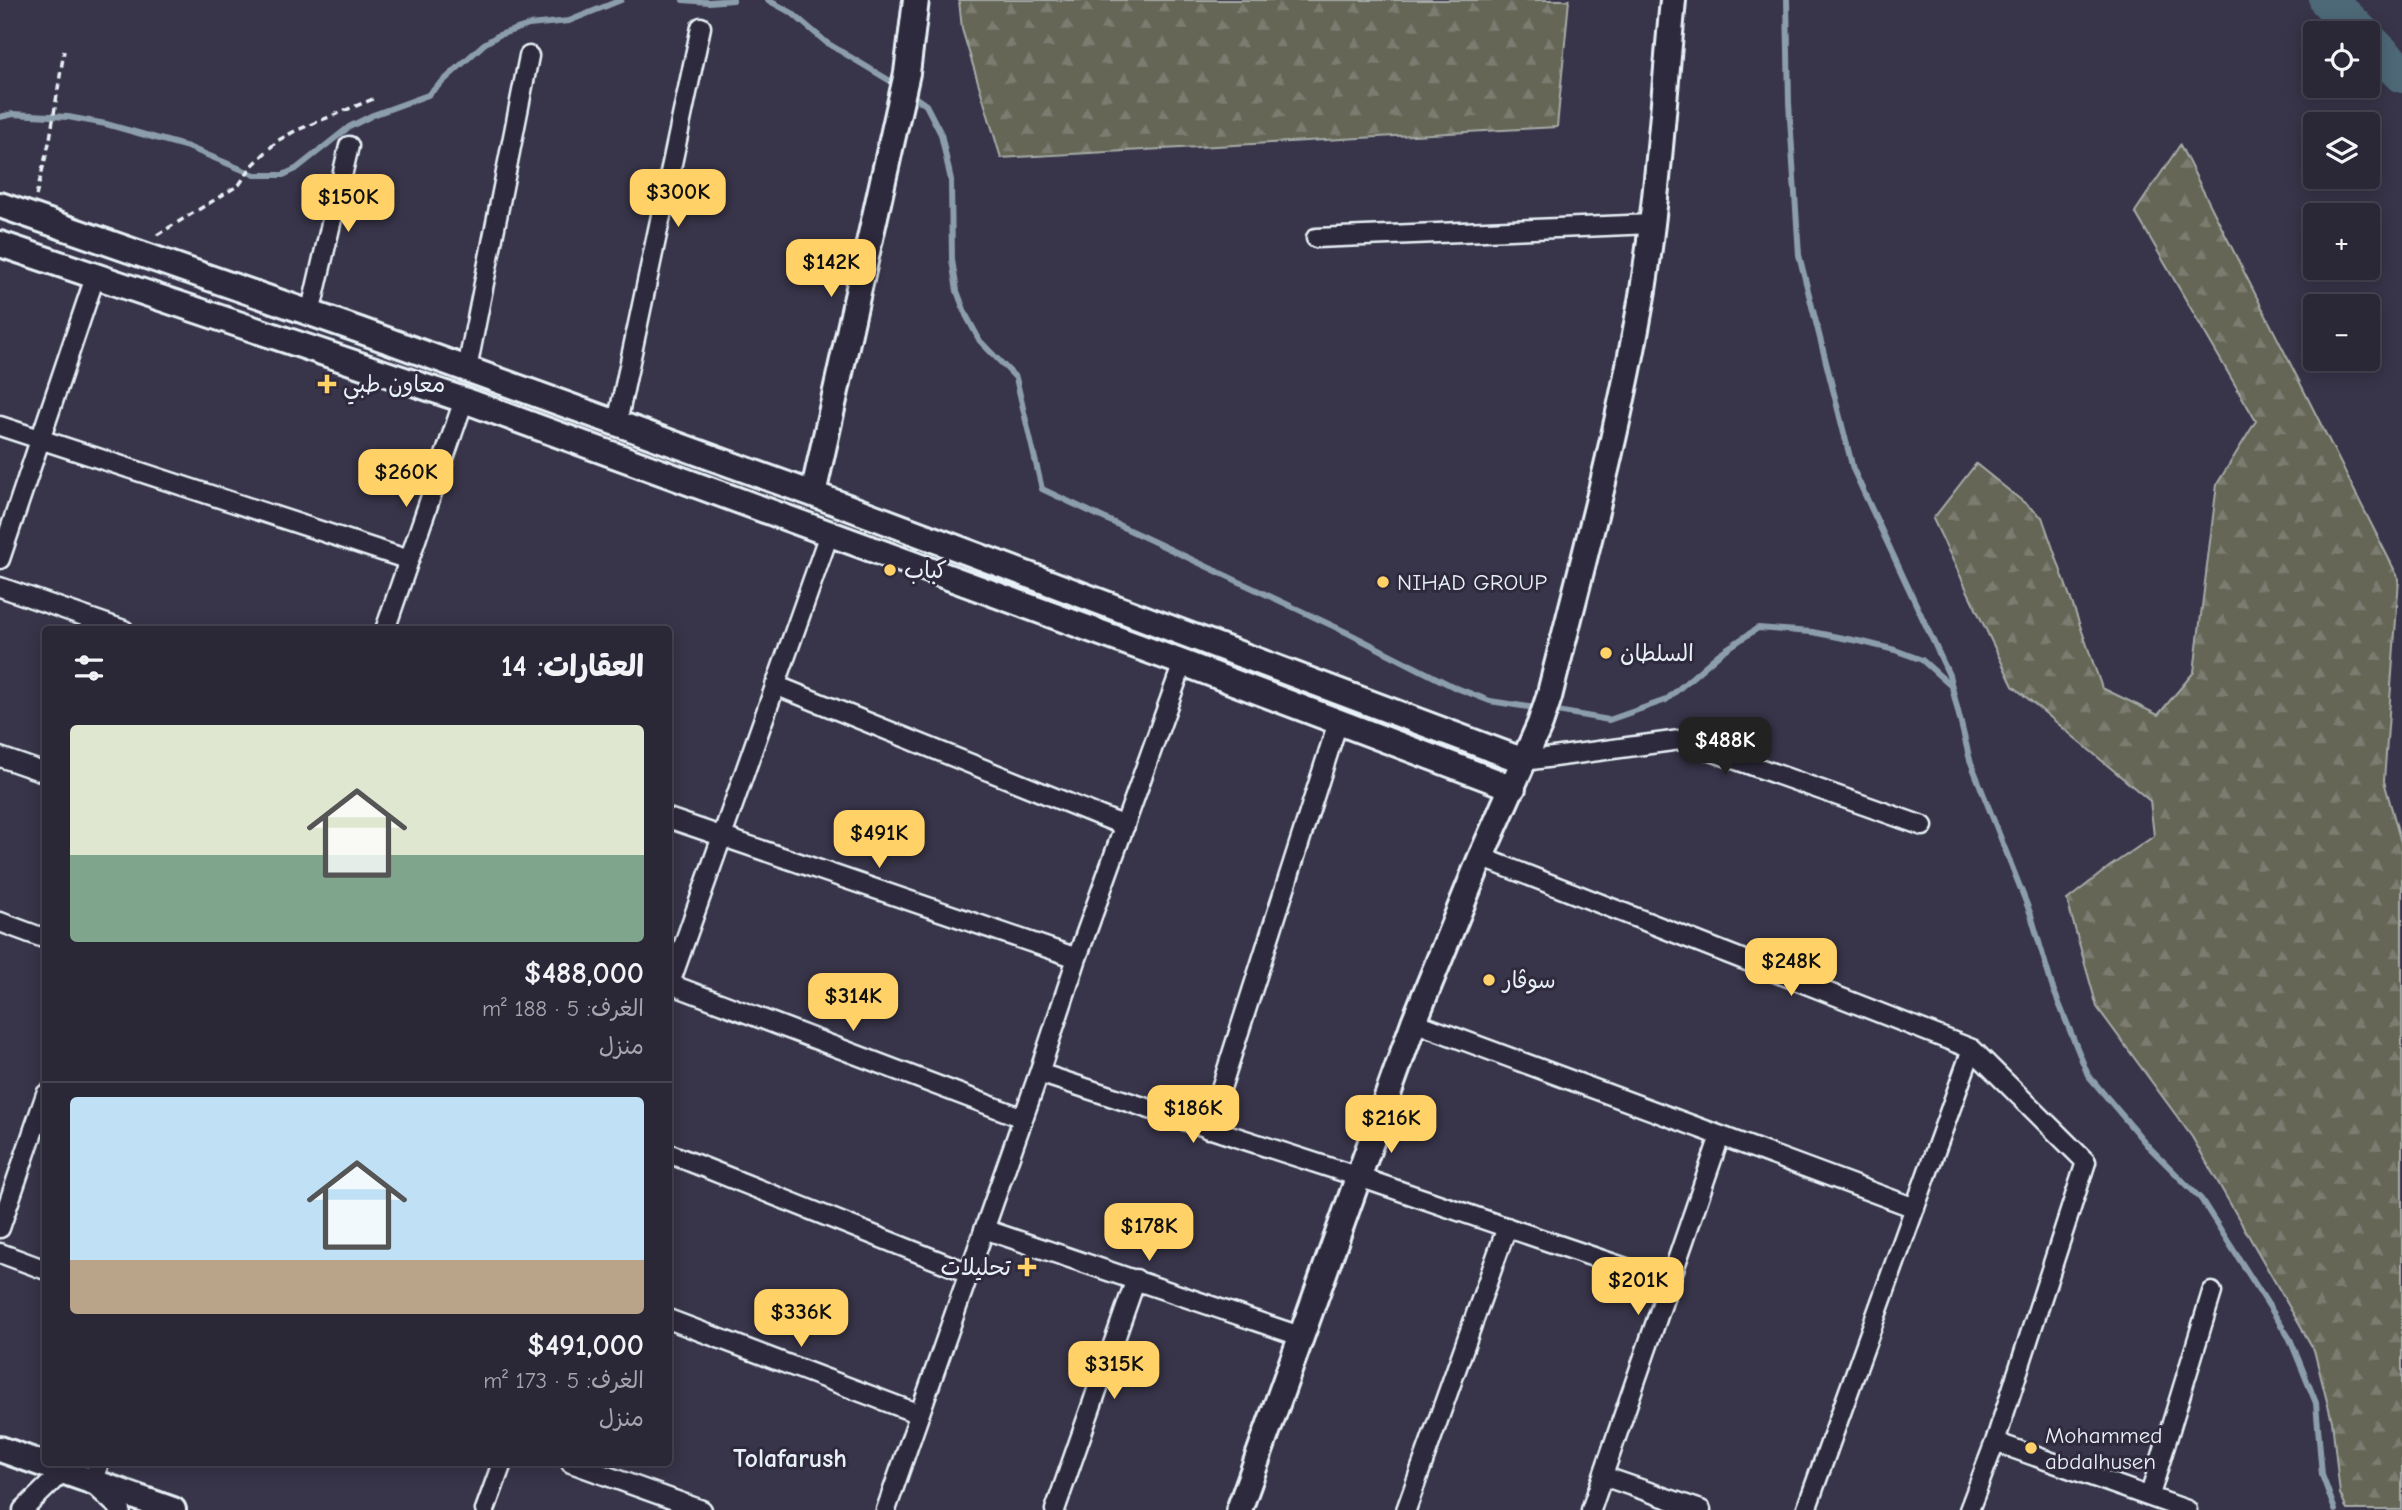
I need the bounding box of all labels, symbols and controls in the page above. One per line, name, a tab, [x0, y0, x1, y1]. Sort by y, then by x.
map controls	[2303, 21, 2380, 371]
button: locate	[2303, 21, 2380, 98]
button: layers	[2303, 112, 2380, 189]
pin: $300K	[629, 170, 727, 229]
pin: $150K	[299, 174, 397, 234]
text: $300K	[646, 178, 710, 205]
text: $150K	[317, 183, 379, 210]
button: +	[2303, 203, 2380, 280]
pin: $142K	[782, 240, 880, 299]
text: $142K	[802, 248, 860, 275]
button: −	[2303, 294, 2380, 371]
place label: معاون طبي	[343, 371, 445, 405]
marker: معاون طبي	[317, 374, 337, 394]
pin: $260K	[357, 449, 455, 509]
text: $260K	[374, 458, 438, 485]
place label: كباب	[904, 557, 947, 584]
marker: كباب	[882, 562, 898, 578]
place label: NIHAD GROUP	[1397, 569, 1547, 596]
marker: NIHAD GROUP	[1375, 574, 1391, 590]
place label: السلطان	[1620, 640, 1694, 667]
marker: السلطان	[1598, 645, 1614, 661]
icon: filters	[70, 649, 108, 687]
text: العقارات: 14	[501, 649, 644, 684]
pin: $488K	[1676, 718, 1774, 777]
text: $488K	[1694, 726, 1756, 753]
icon: home	[294, 770, 420, 896]
pin: $491K	[830, 810, 928, 870]
text: $491K	[850, 819, 908, 846]
pin: $248K	[1742, 939, 1840, 998]
text: $248K	[1761, 947, 1821, 974]
text: $488,000	[524, 956, 644, 991]
place label: سوڤار	[1501, 967, 1556, 994]
marker: سوڤار	[1481, 972, 1497, 988]
pin: $314K	[804, 974, 902, 1033]
text: $314K	[824, 982, 882, 1009]
text: الغرف: 5 · 188 m²	[482, 995, 644, 1022]
text: منزل	[599, 1033, 644, 1060]
pin: $186K	[1144, 1086, 1242, 1145]
text: $186K	[1163, 1094, 1223, 1121]
pin: $216K	[1342, 1096, 1440, 1155]
text: $216K	[1361, 1104, 1421, 1131]
icon: home	[294, 1142, 420, 1268]
pin: $178K	[1100, 1204, 1198, 1263]
text: $178K	[1120, 1212, 1178, 1239]
place label: تحلیلات	[941, 1254, 1011, 1281]
marker: تحلیلات	[1017, 1257, 1037, 1277]
pin: $201K	[1589, 1258, 1687, 1317]
text: $201K	[1608, 1266, 1668, 1293]
pin: $336K	[752, 1290, 850, 1349]
text: $336K	[770, 1298, 832, 1325]
text: $491,000	[527, 1328, 644, 1363]
pin: $315K	[1065, 1342, 1163, 1401]
text: $315K	[1084, 1350, 1144, 1377]
text: الغرف: 5 · 173 m²	[483, 1367, 644, 1394]
text: منزل	[599, 1405, 644, 1432]
place label: Mohammed abdalhusen	[2045, 1422, 2162, 1475]
marker: Mohammed abdalhusen	[2023, 1440, 2039, 1456]
district label: Tolafarush	[733, 1444, 847, 1474]

